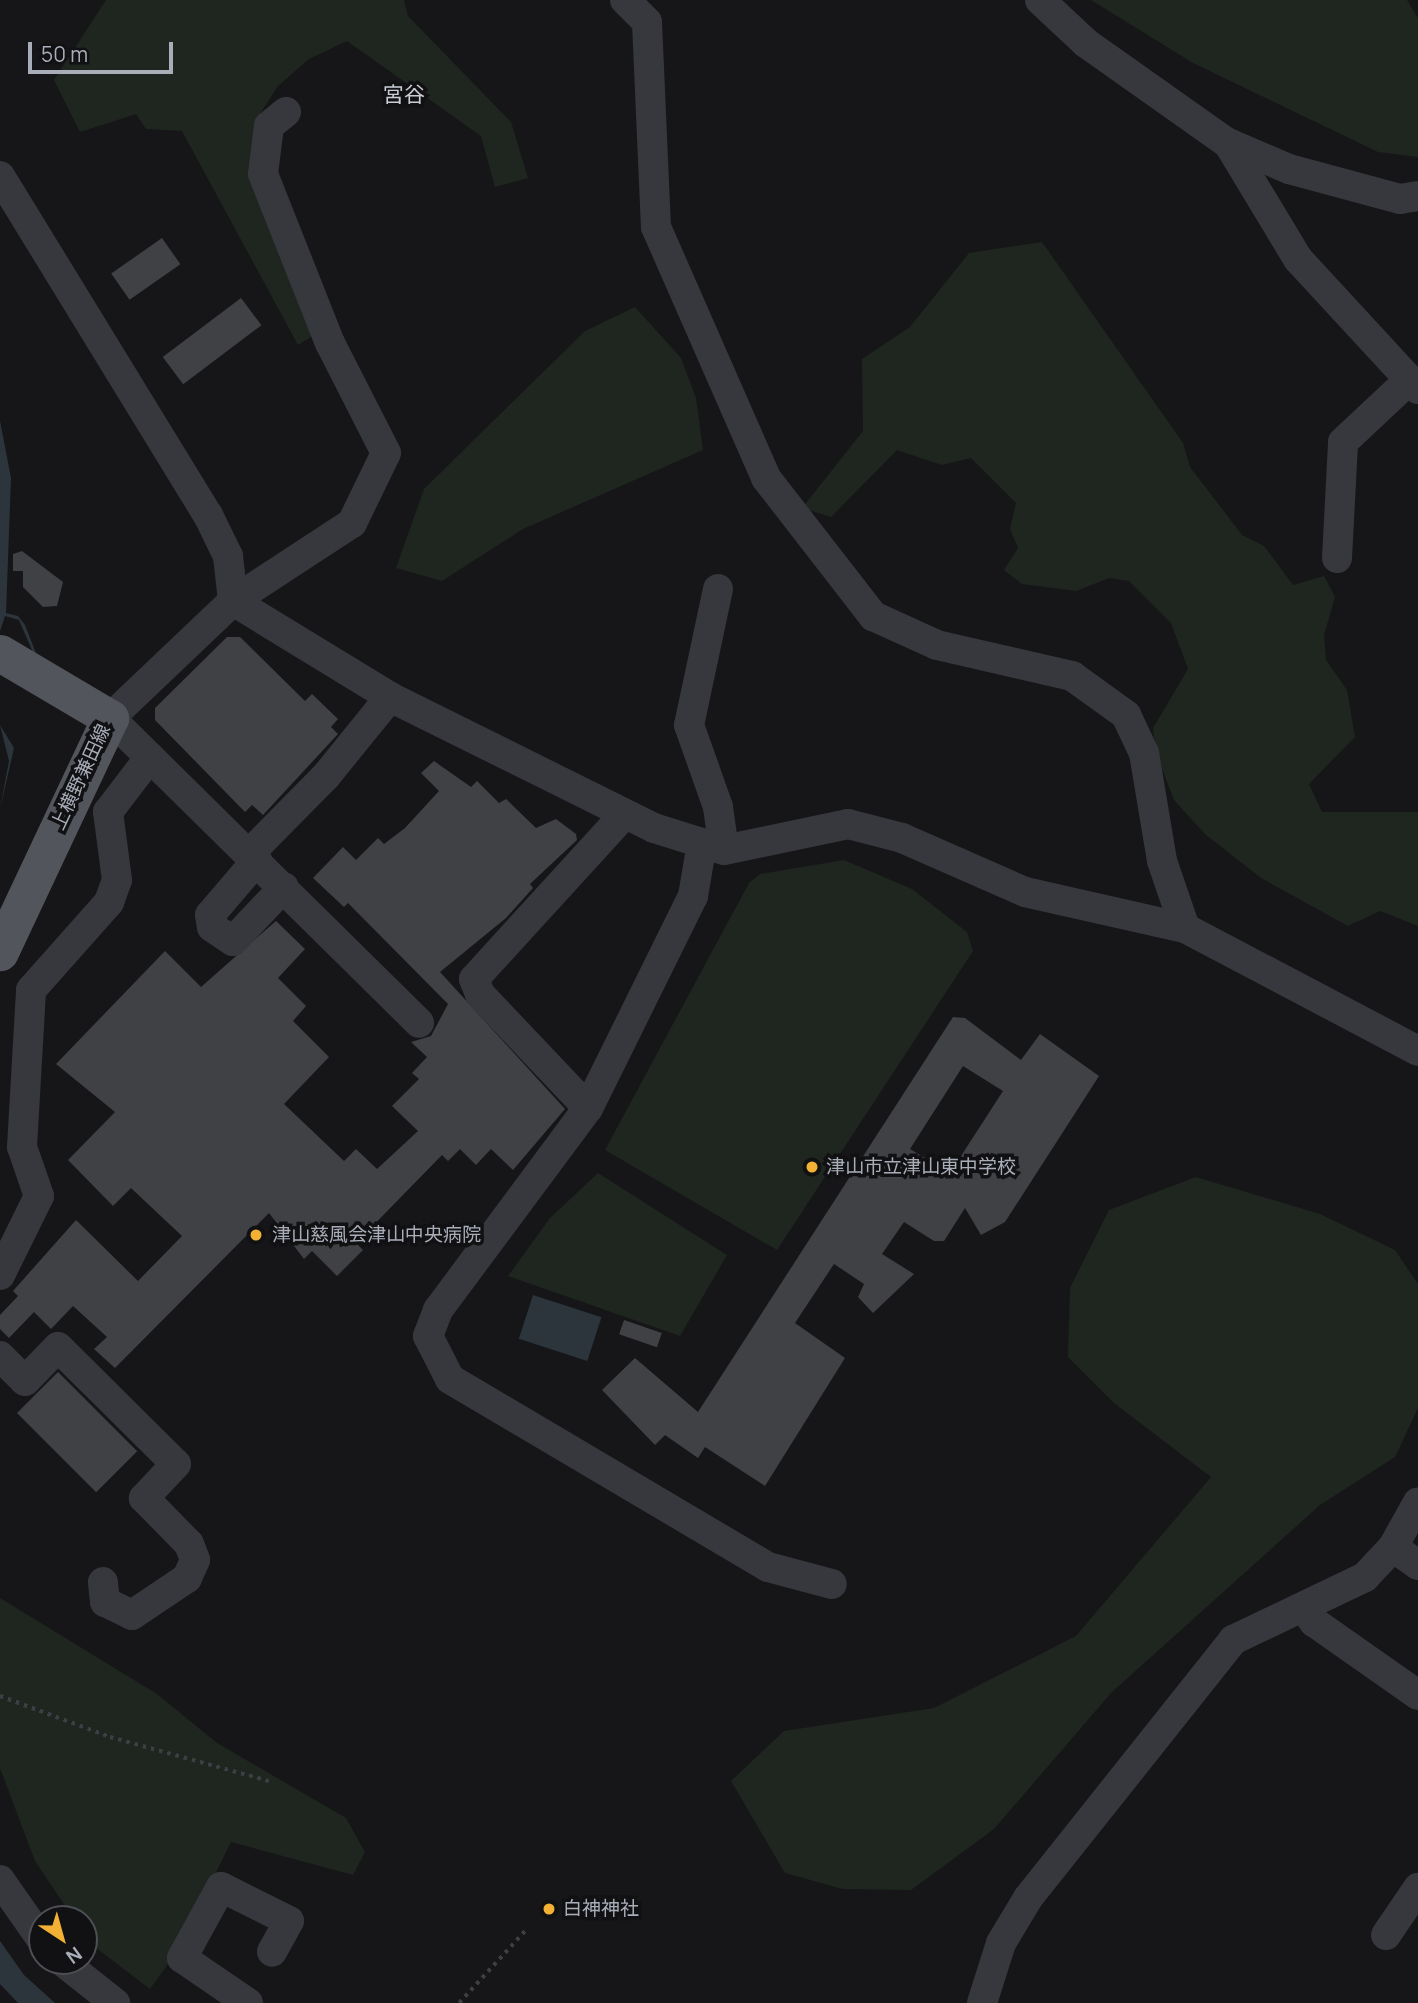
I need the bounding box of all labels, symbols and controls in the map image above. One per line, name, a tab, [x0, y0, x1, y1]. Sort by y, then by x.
scale bar	[32, 28, 177, 72]
text: 50 m	[41, 40, 88, 68]
district label: 宮谷	[383, 81, 425, 107]
street label: 上横野兼田線	[47, 721, 115, 833]
place label: 津山市立津山東中学校	[826, 1156, 1016, 1178]
marker: 津山市立津山東中学校	[804, 1159, 820, 1175]
place label: 津山慈風会津山中央病院	[272, 1224, 481, 1246]
marker: 津山慈風会津山中央病院	[246, 1225, 266, 1245]
place label: 白神神社	[563, 1898, 639, 1920]
marker: 白神神社	[541, 1901, 557, 1917]
north arrow	[28, 1905, 98, 1975]
text: N	[61, 1941, 87, 1970]

